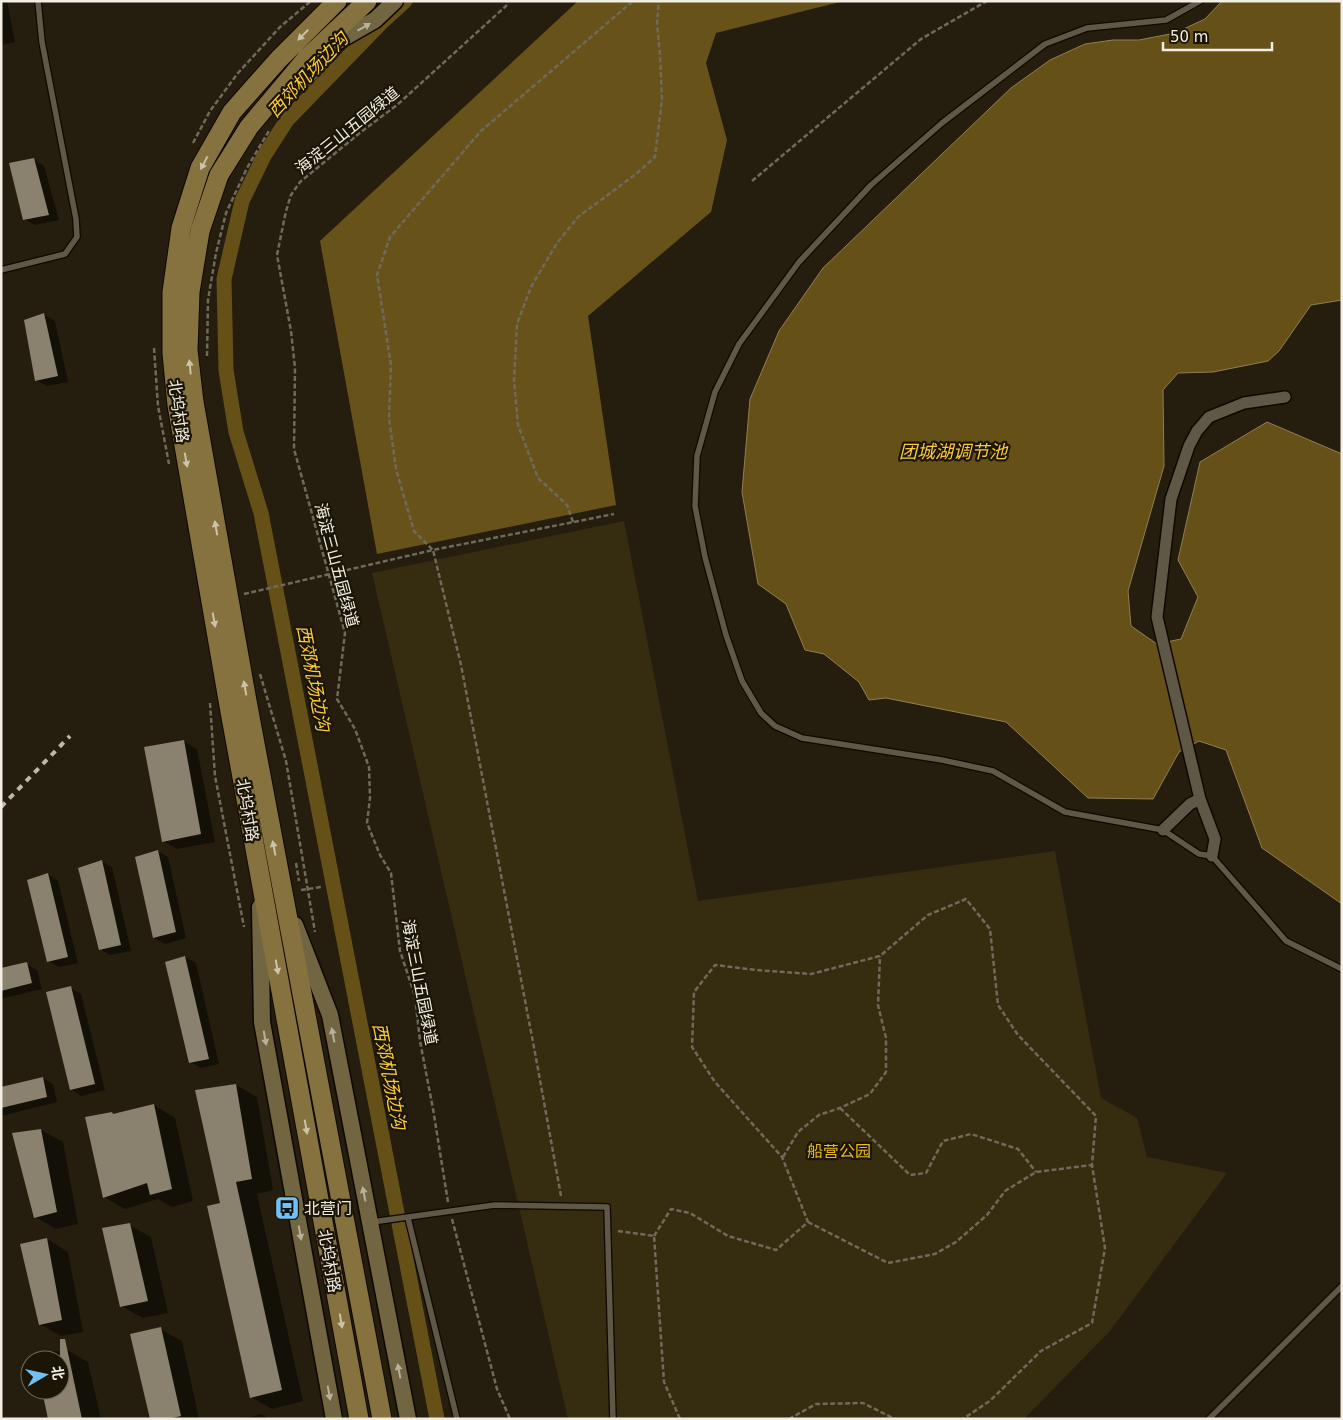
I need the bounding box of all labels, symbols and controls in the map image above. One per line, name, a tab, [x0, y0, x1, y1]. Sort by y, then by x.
scale bar	[1163, 20, 1272, 52]
one-way arrow	[357, 22, 370, 31]
water label: 西郊机场边沟	[263, 27, 354, 121]
text: 50 m	[1170, 28, 1208, 46]
one-way arrow	[297, 29, 309, 41]
street label: 海淀三山五园绿道	[292, 83, 403, 178]
one-way arrow	[199, 156, 208, 170]
one-way arrow	[186, 359, 194, 375]
street label: 北坞村路	[165, 378, 192, 444]
water label: 团城湖调节池	[899, 441, 1009, 462]
one-way arrow	[183, 452, 191, 468]
street label: 海淀三山五园绿道	[311, 501, 362, 629]
one-way arrow	[212, 519, 220, 535]
one-way arrow	[211, 612, 219, 628]
water label: 西郊机场边沟	[293, 623, 334, 735]
one-way arrow	[240, 679, 248, 695]
street label: 北坞村路	[233, 777, 262, 843]
one-way arrow	[270, 839, 278, 855]
street label: 海淀三山五园绿道	[398, 917, 441, 1047]
one-way arrow	[273, 959, 281, 975]
water label: 西郊机场边沟	[369, 1021, 410, 1133]
one-way arrow	[329, 1026, 337, 1042]
one-way arrow	[261, 1031, 269, 1046]
one-way arrow	[302, 1119, 310, 1135]
park label: 船营公园	[807, 1142, 871, 1161]
one-way arrow	[360, 1186, 368, 1202]
bus stop icon: 北营门	[274, 1195, 300, 1221]
place label: 北营门	[304, 1199, 352, 1218]
one-way arrow	[297, 1225, 305, 1241]
street label: 北坞村路	[315, 1228, 344, 1294]
one-way arrow	[338, 1314, 346, 1330]
north arrow	[20, 1350, 70, 1400]
one-way arrow	[394, 1362, 402, 1378]
text: 北	[49, 1365, 67, 1381]
one-way arrow	[326, 1385, 334, 1401]

